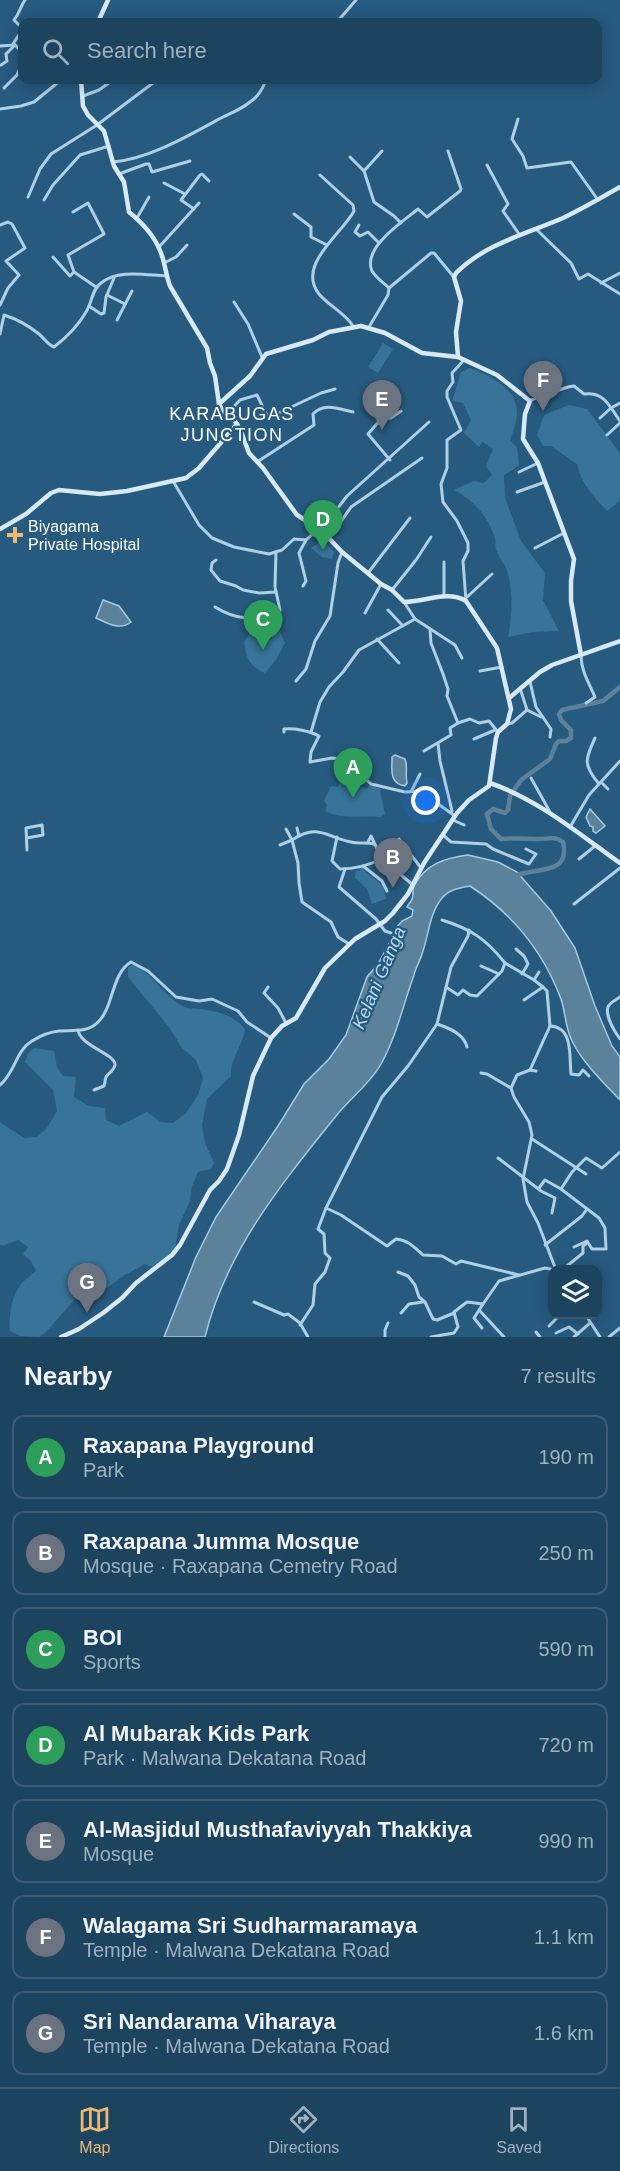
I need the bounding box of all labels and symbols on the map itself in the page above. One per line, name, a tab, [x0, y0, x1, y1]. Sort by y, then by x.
pin: F	[524, 362, 562, 411]
pin: E	[362, 380, 401, 430]
district label: KARABUGAS JUNCTION	[169, 404, 295, 445]
pin: D	[304, 500, 342, 550]
place label: Biyagama Private Hospital	[28, 518, 140, 553]
marker: Biyagama Private Hospital	[6, 526, 24, 544]
pin: C	[244, 600, 282, 650]
pin: A	[334, 748, 372, 798]
your location	[411, 786, 440, 815]
pin: B	[374, 838, 412, 888]
water label: Kelani Ganga	[348, 924, 410, 1032]
pin: G	[68, 1264, 106, 1313]

